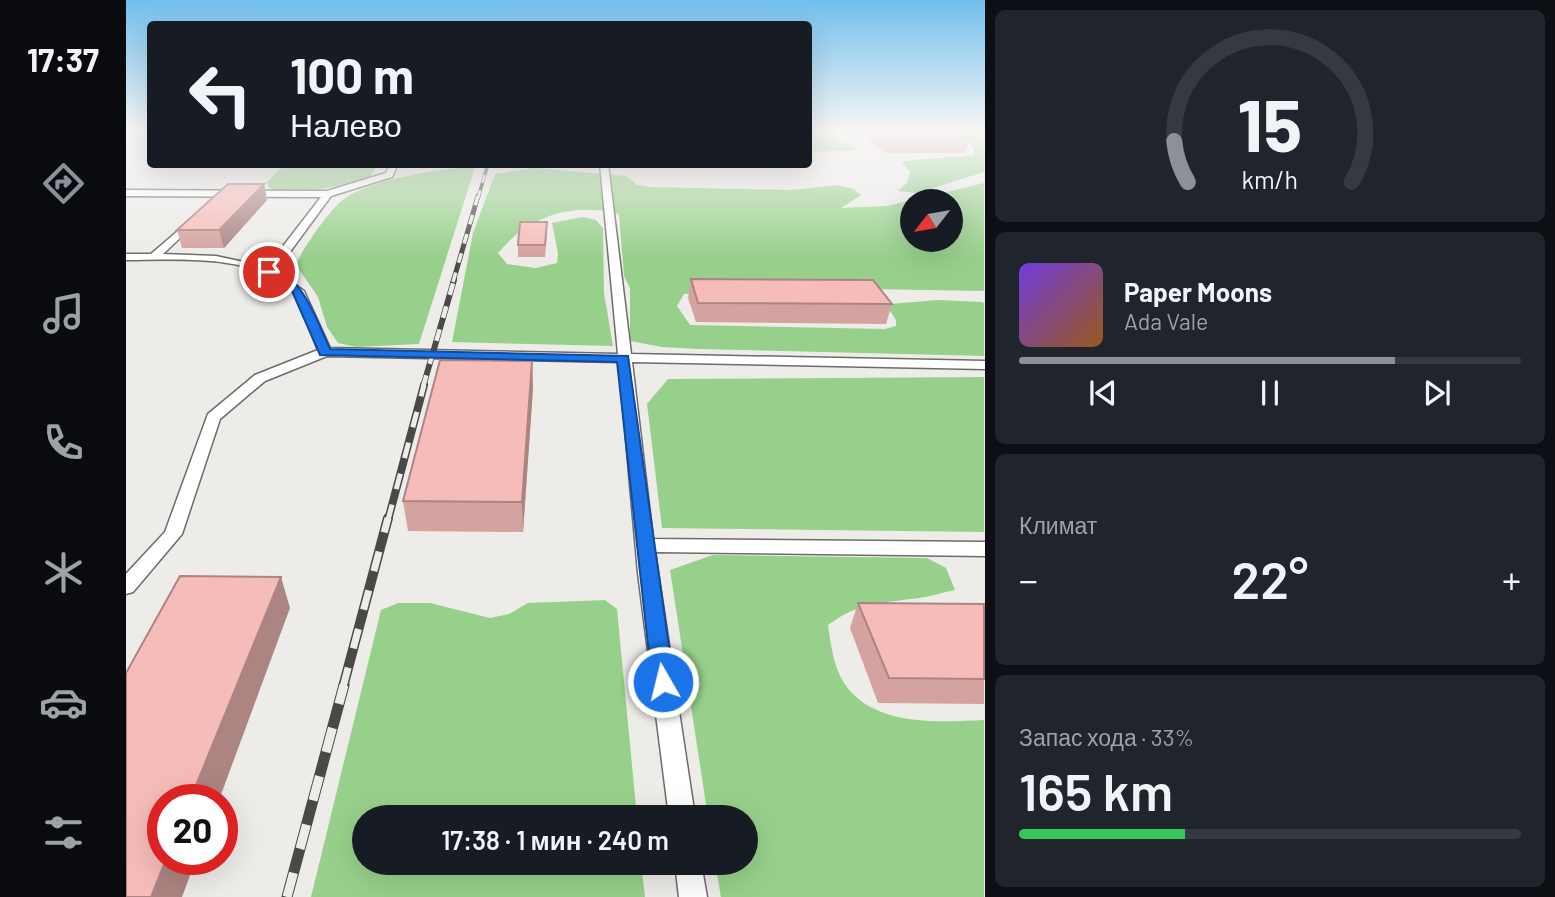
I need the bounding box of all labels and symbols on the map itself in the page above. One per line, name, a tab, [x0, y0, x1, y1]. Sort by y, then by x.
north arrow	[900, 189, 962, 252]
pin	[239, 242, 299, 302]
position arrow	[626, 645, 700, 719]
speed limit sign: 20	[147, 784, 238, 875]

